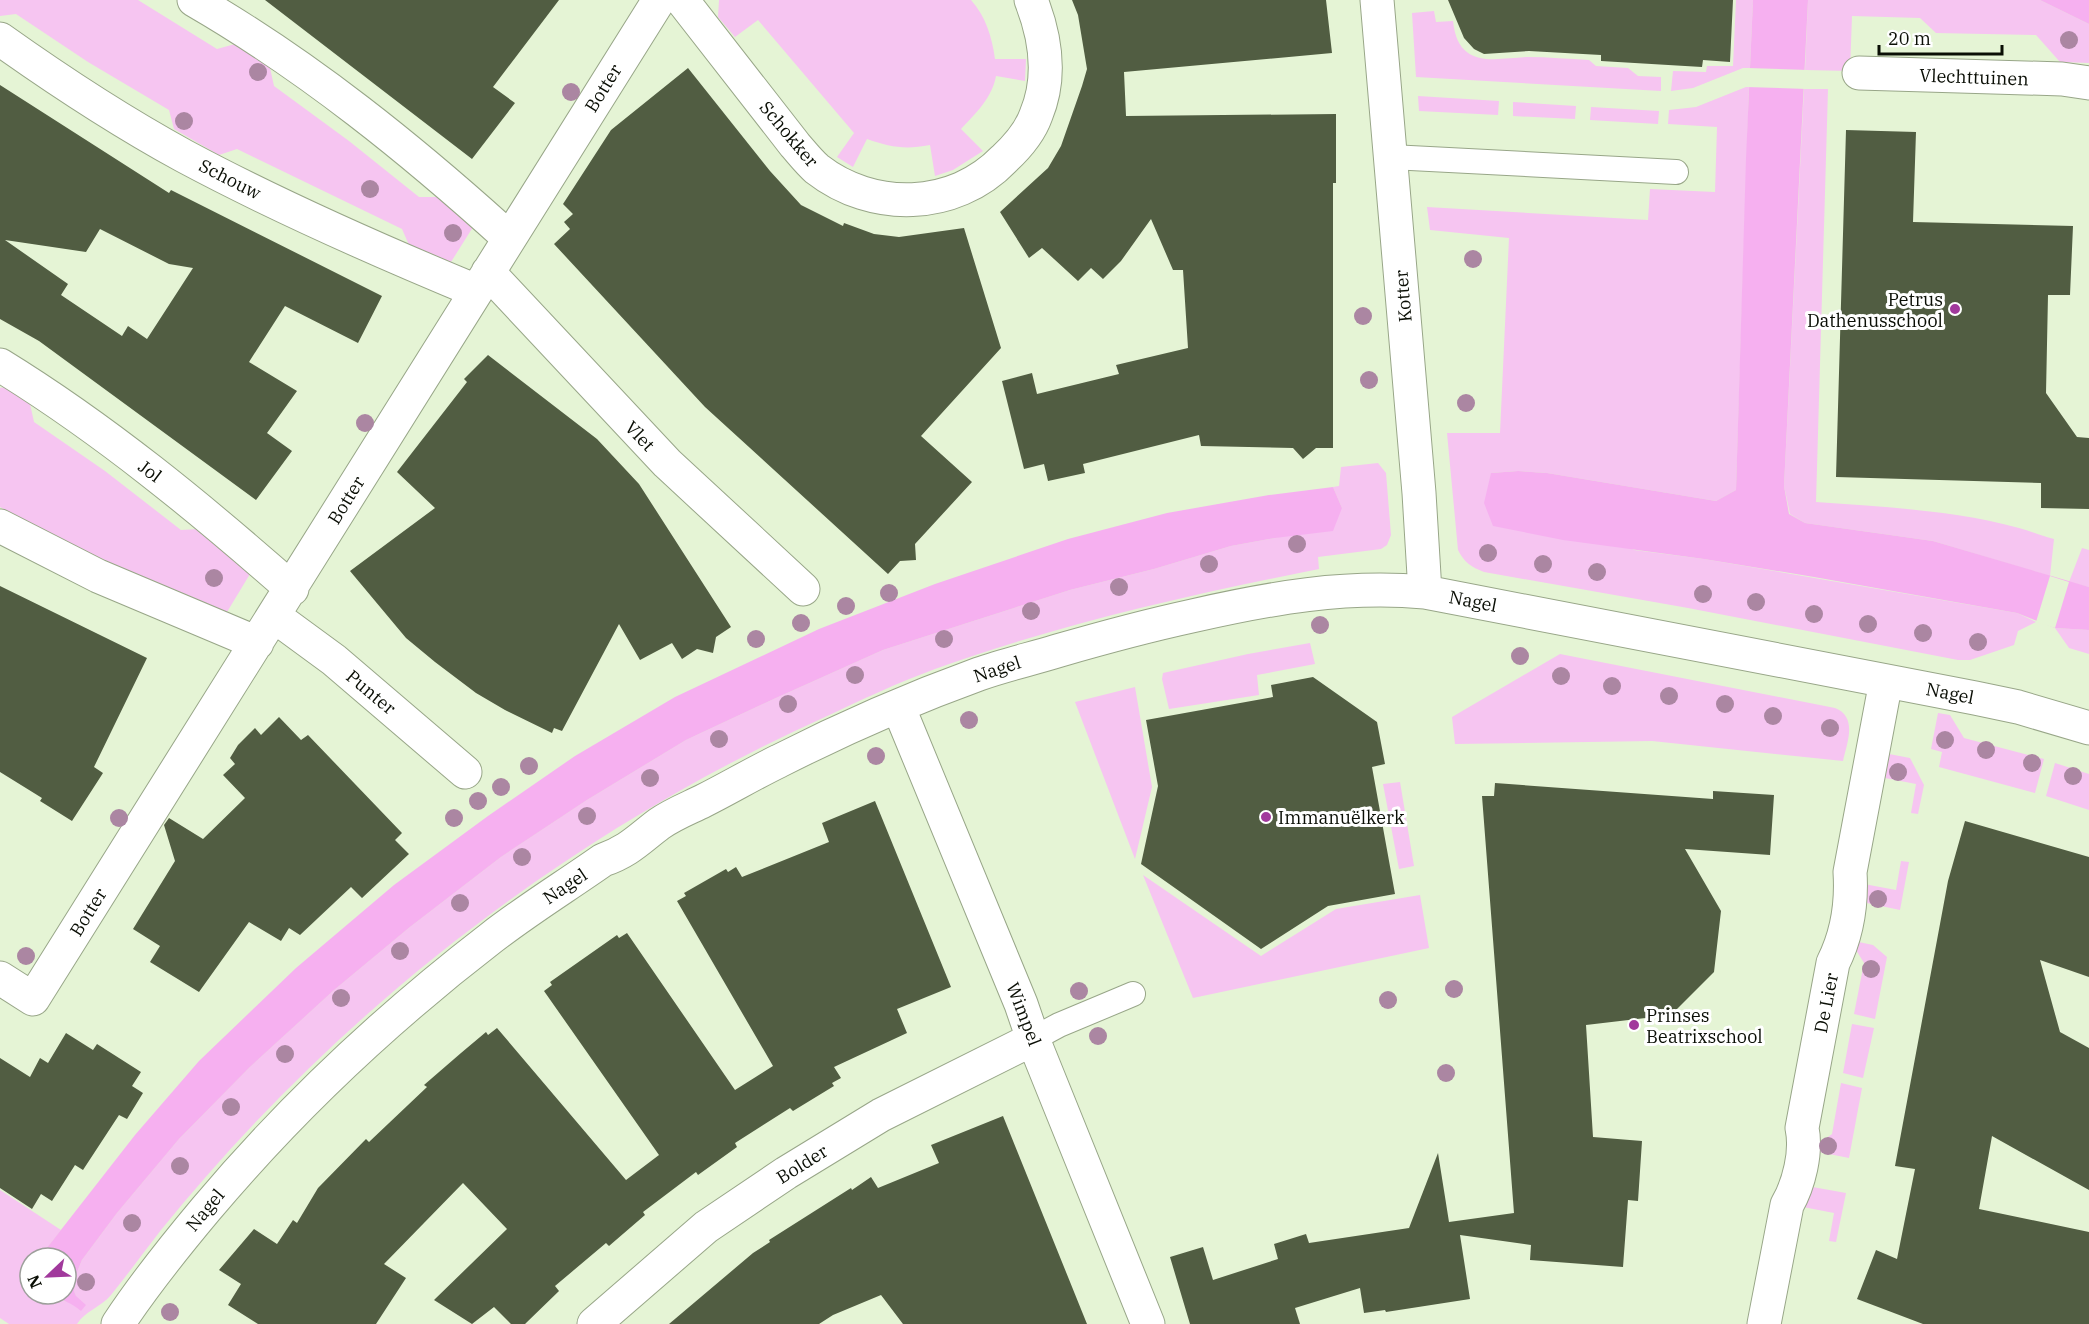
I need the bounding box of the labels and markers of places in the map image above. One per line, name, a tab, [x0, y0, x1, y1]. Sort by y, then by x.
place label: Petrus Dathenusschool	[1807, 288, 1943, 332]
marker: Petrus Dathenusschool	[1948, 302, 1962, 316]
place label: Immanuëlkerk	[1278, 806, 1405, 829]
marker: Immanuëlkerk	[1259, 810, 1273, 824]
place label: Prinses Beatrixschool	[1646, 1004, 1763, 1048]
marker: Prinses Beatrixschool	[1627, 1018, 1641, 1032]

